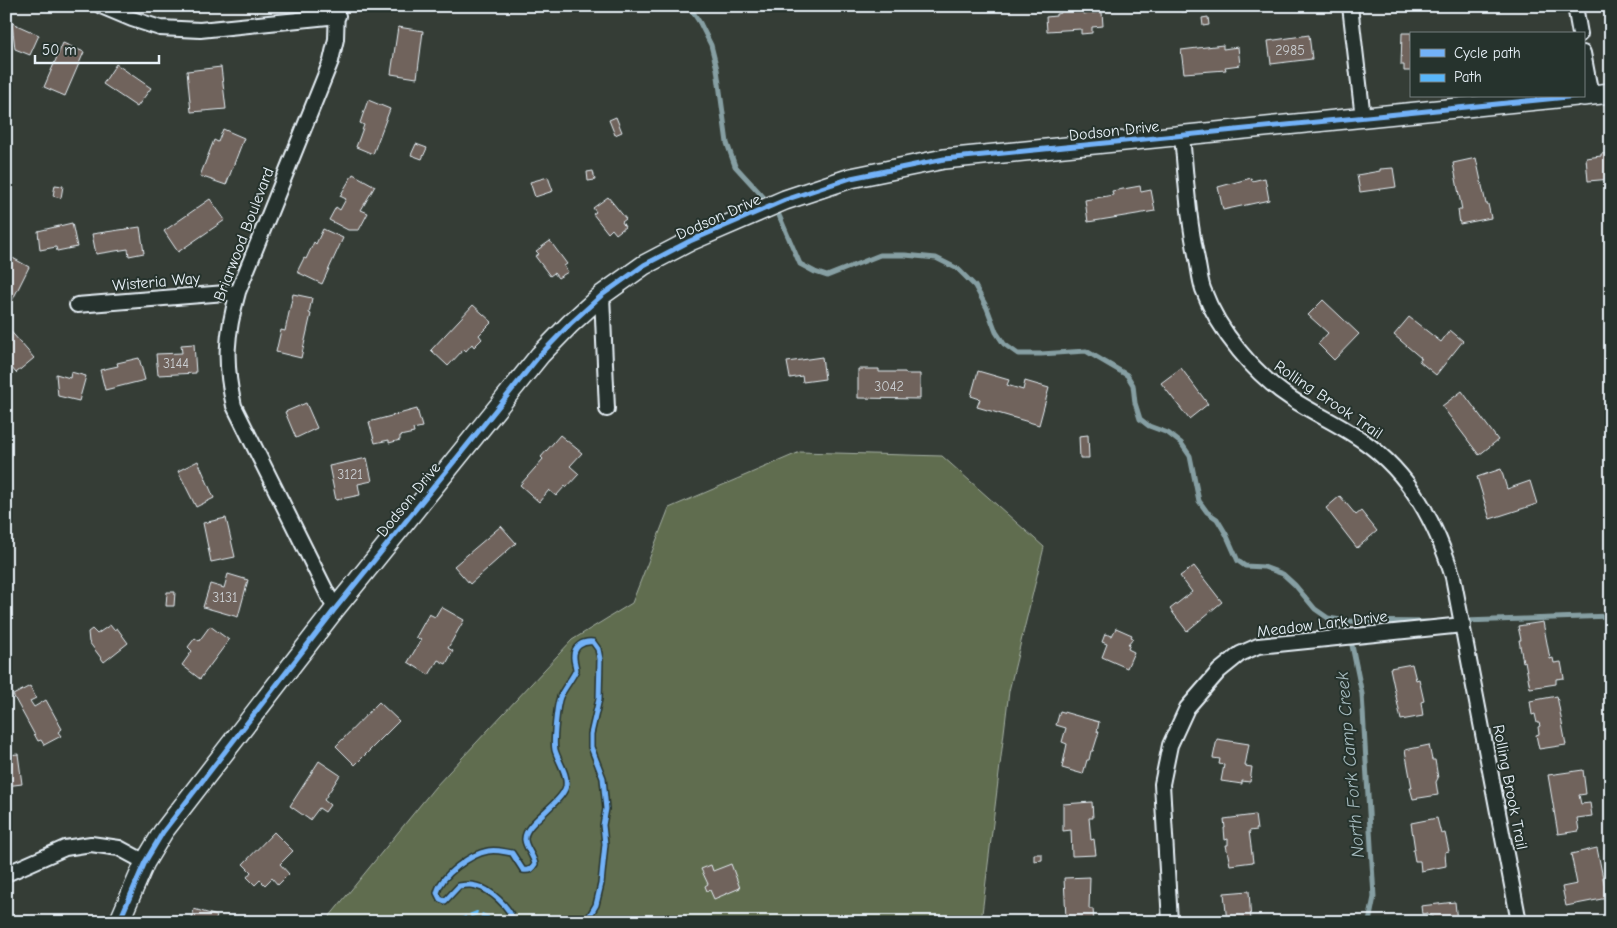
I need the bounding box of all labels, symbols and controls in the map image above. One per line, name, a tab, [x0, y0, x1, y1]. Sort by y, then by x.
scale bar	[35, 32, 159, 64]
legend	[1410, 32, 1584, 98]
text: 50 m	[42, 41, 77, 59]
house number: 2985	[1275, 42, 1305, 59]
text: Cycle path	[1454, 44, 1521, 62]
text: Path	[1454, 68, 1482, 86]
street label: Dodson Drive	[1068, 117, 1160, 145]
street label: Briarwood Boulevard	[210, 165, 278, 304]
street label: Dodson Drive	[673, 190, 764, 244]
street label: Wisteria Way	[111, 269, 202, 295]
house number: 3144	[163, 355, 189, 372]
street label: Rolling Brook Trail	[1271, 357, 1386, 443]
house number: 3042	[874, 378, 904, 395]
street label: Dodson Drive	[373, 459, 444, 541]
house number: 3121	[337, 466, 363, 483]
house number: 3131	[212, 589, 238, 606]
street label: Meadow Lark Drive	[1256, 607, 1388, 641]
water label: North Fork Camp Creek	[1332, 671, 1369, 859]
street label: Rolling Brook Trail	[1489, 723, 1531, 851]

